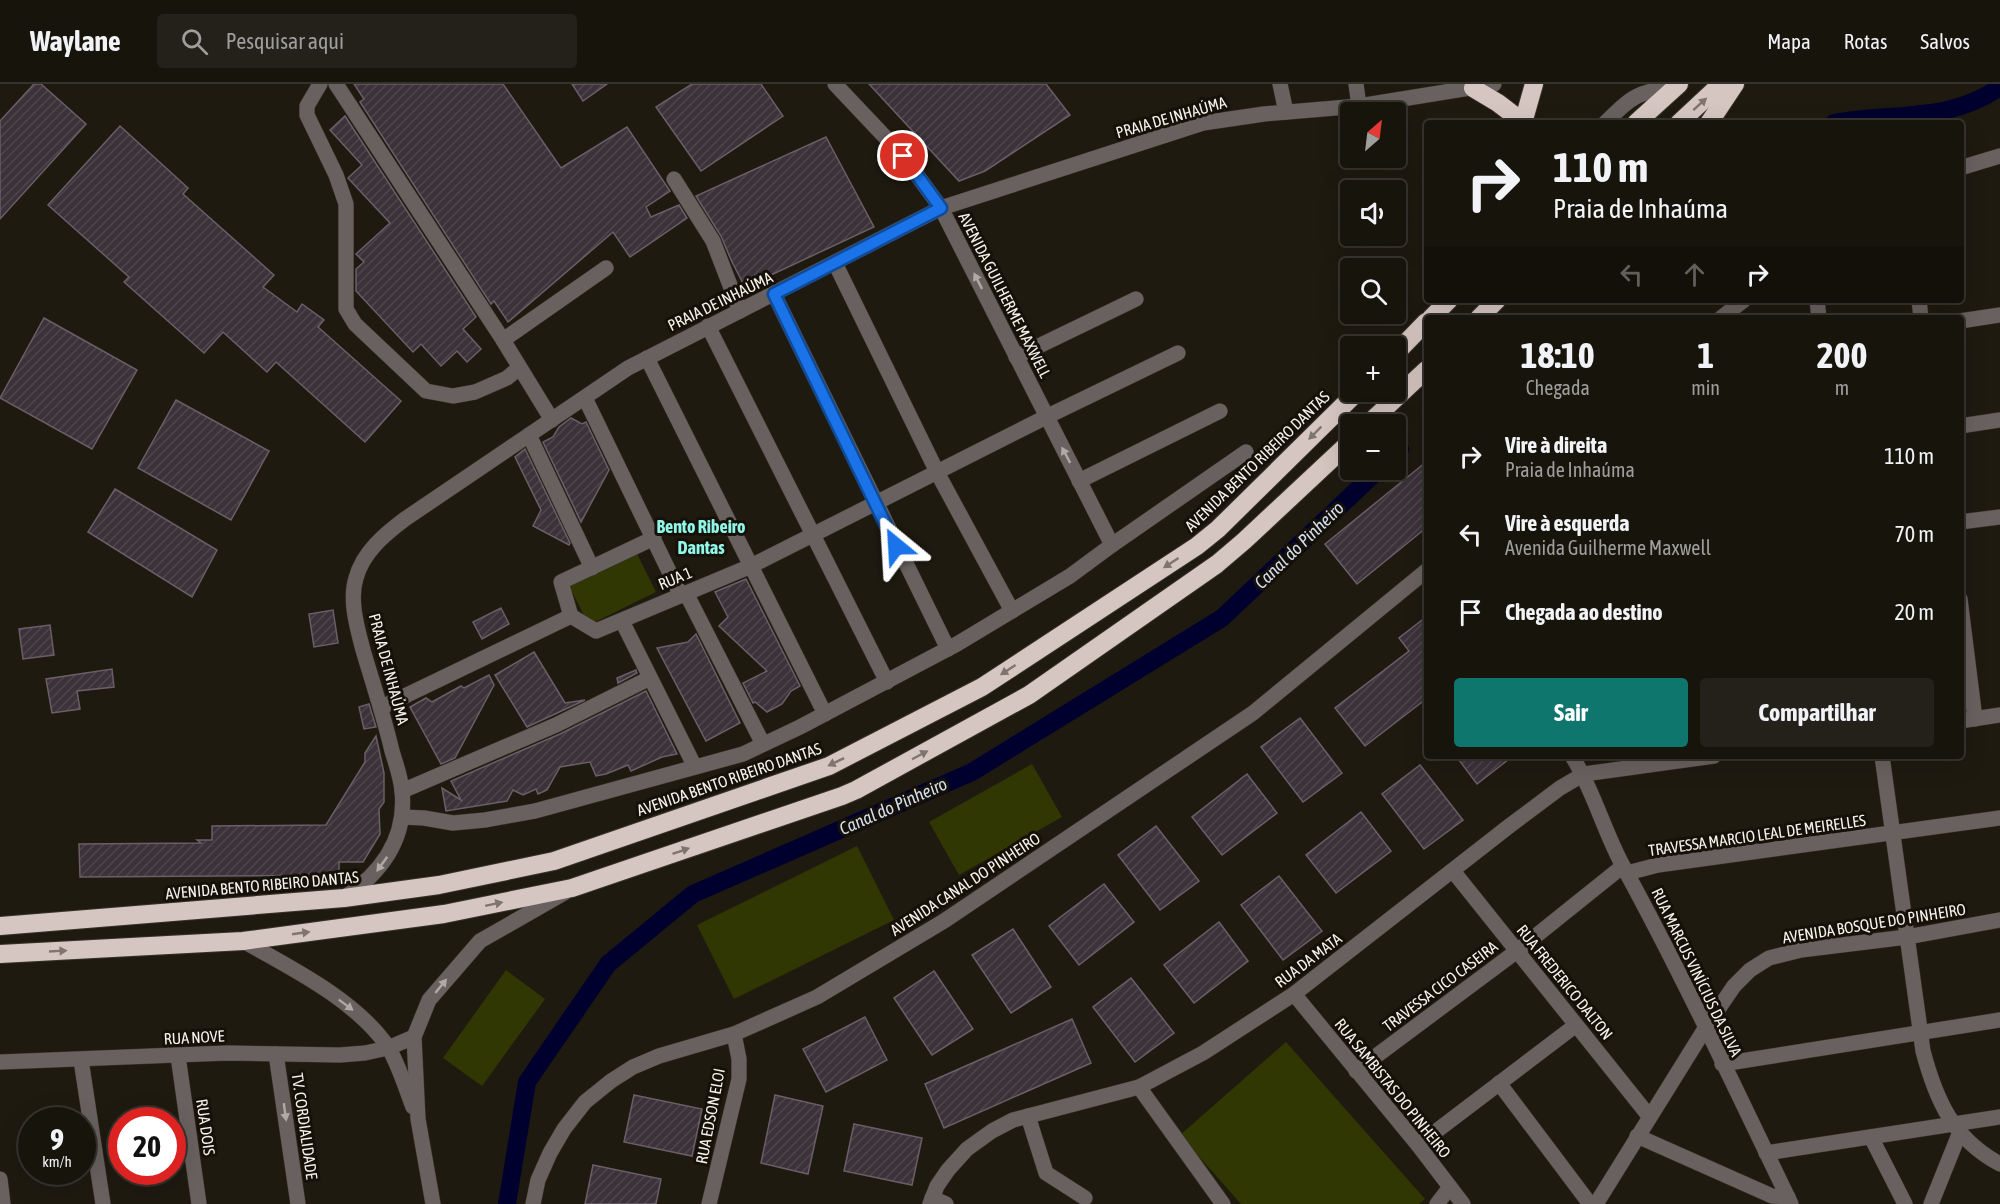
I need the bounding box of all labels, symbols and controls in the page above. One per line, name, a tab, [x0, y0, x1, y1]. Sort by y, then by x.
search box	[157, 14, 577, 68]
text: Waylane	[30, 25, 121, 57]
icon: search	[178, 25, 211, 58]
text: Pesquisar aqui	[226, 28, 344, 54]
text: Mapa	[1767, 29, 1811, 53]
text: Rotas	[1844, 29, 1887, 53]
text: Salvos	[1920, 29, 1970, 53]
street label: PRAIA DE INHAÚMA	[1114, 93, 1229, 141]
one-way arrow	[1693, 97, 1707, 111]
north arrow	[1340, 102, 1406, 168]
map controls	[1340, 102, 1406, 480]
pin	[877, 130, 928, 181]
icon: arrive	[886, 139, 919, 172]
text: 110 m	[1553, 143, 1648, 191]
icon: right	[1454, 144, 1532, 222]
button: sound	[1340, 180, 1406, 246]
text: Praia de Inhaúma	[1553, 193, 1728, 224]
street label: AVENIDA GUILHERME MAXWELL	[955, 209, 1055, 381]
button: search	[1340, 258, 1406, 324]
icon: left	[1615, 258, 1648, 291]
icon: ahead	[1678, 258, 1711, 291]
icon: right	[1741, 258, 1774, 291]
street label: PRAIA DE INHAÚMA	[665, 268, 776, 334]
one-way arrow	[973, 273, 983, 290]
text: 18:10	[1521, 334, 1595, 376]
text: 1	[1697, 334, 1714, 376]
text: 200	[1817, 334, 1867, 376]
button: +	[1340, 336, 1406, 402]
text: Chegada	[1526, 376, 1590, 399]
text: min	[1691, 376, 1720, 399]
text: m	[1835, 376, 1849, 399]
street label: AVENIDA BENTO RIBEIRO DANTAS	[1181, 387, 1333, 535]
button: −	[1340, 414, 1406, 480]
one-way arrow	[1309, 425, 1323, 439]
text: Vire à direita	[1505, 432, 1607, 458]
icon: right	[1454, 440, 1487, 473]
text: 110 m	[1884, 443, 1934, 469]
one-way arrow	[1061, 447, 1071, 464]
text: Praia de Inhaúma	[1505, 458, 1635, 481]
water label: Canal do Pinheiro	[1250, 497, 1348, 593]
text: Vire à esquerda	[1505, 510, 1630, 536]
position arrow	[864, 514, 928, 578]
district label: Bento Ribeiro Dantas	[656, 516, 746, 558]
icon: left	[1454, 518, 1487, 551]
text: 70 m	[1894, 521, 1934, 547]
text: Avenida Guilherme Maxwell	[1505, 536, 1711, 559]
one-way arrow	[1163, 557, 1179, 568]
street label: RUA 1	[655, 563, 695, 593]
icon: arrive	[1454, 596, 1487, 629]
text: Chegada ao destino	[1505, 599, 1663, 625]
text: 20 m	[1894, 599, 1934, 625]
street label: PRAIA DE INHAÚMA	[365, 611, 413, 727]
one-way arrow	[1000, 664, 1016, 675]
button: Sair	[1454, 678, 1688, 747]
button: Compartilhar	[1700, 678, 1934, 747]
street label: AVENIDA BENTO RIBEIRO DANTAS	[634, 739, 824, 819]
one-way arrow	[911, 751, 929, 761]
one-way arrow	[828, 757, 845, 767]
water label: Canal do Pinheiro	[836, 773, 950, 839]
street label: TRAVESSA MARCIO LEAL DE MEIRELLES	[1647, 811, 1867, 859]
street label: AVENIDA CANAL DO PINHEIRO	[887, 829, 1043, 939]
one-way arrow	[672, 845, 690, 855]
one-way arrow	[376, 856, 388, 872]
street label: AVENIDA BENTO RIBEIRO DANTAS	[165, 868, 360, 902]
street label: RUA MARCUS VINÍCIUS DA SILVA	[1648, 885, 1746, 1059]
one-way arrow	[484, 899, 503, 908]
street label: AVENIDA BOSQUE DO PINHEIRO	[1781, 900, 1967, 946]
street label: RUA FREDERICO DALTON	[1513, 921, 1617, 1043]
one-way arrow	[292, 929, 311, 938]
street label: RUA DA MATA	[1271, 929, 1345, 991]
street label: TRAVESSA CICO CASEIRA	[1379, 937, 1501, 1035]
one-way arrow	[49, 947, 68, 956]
one-way arrow	[434, 978, 447, 994]
one-way arrow	[338, 999, 354, 1012]
street label: RUA SAMBISTAS DO PINHEIRO	[1331, 1015, 1455, 1161]
street label: RUA NOVE	[163, 1026, 225, 1048]
street label: RUA EDSON ELOI	[692, 1067, 728, 1165]
street label: TV. CORDIALIDADE	[289, 1072, 321, 1181]
street label: RUA DOIS	[193, 1098, 219, 1157]
one-way arrow	[280, 1102, 289, 1121]
speed limit sign: 20	[108, 1107, 186, 1185]
text: 9	[50, 1122, 64, 1156]
text: km/h	[42, 1153, 72, 1170]

